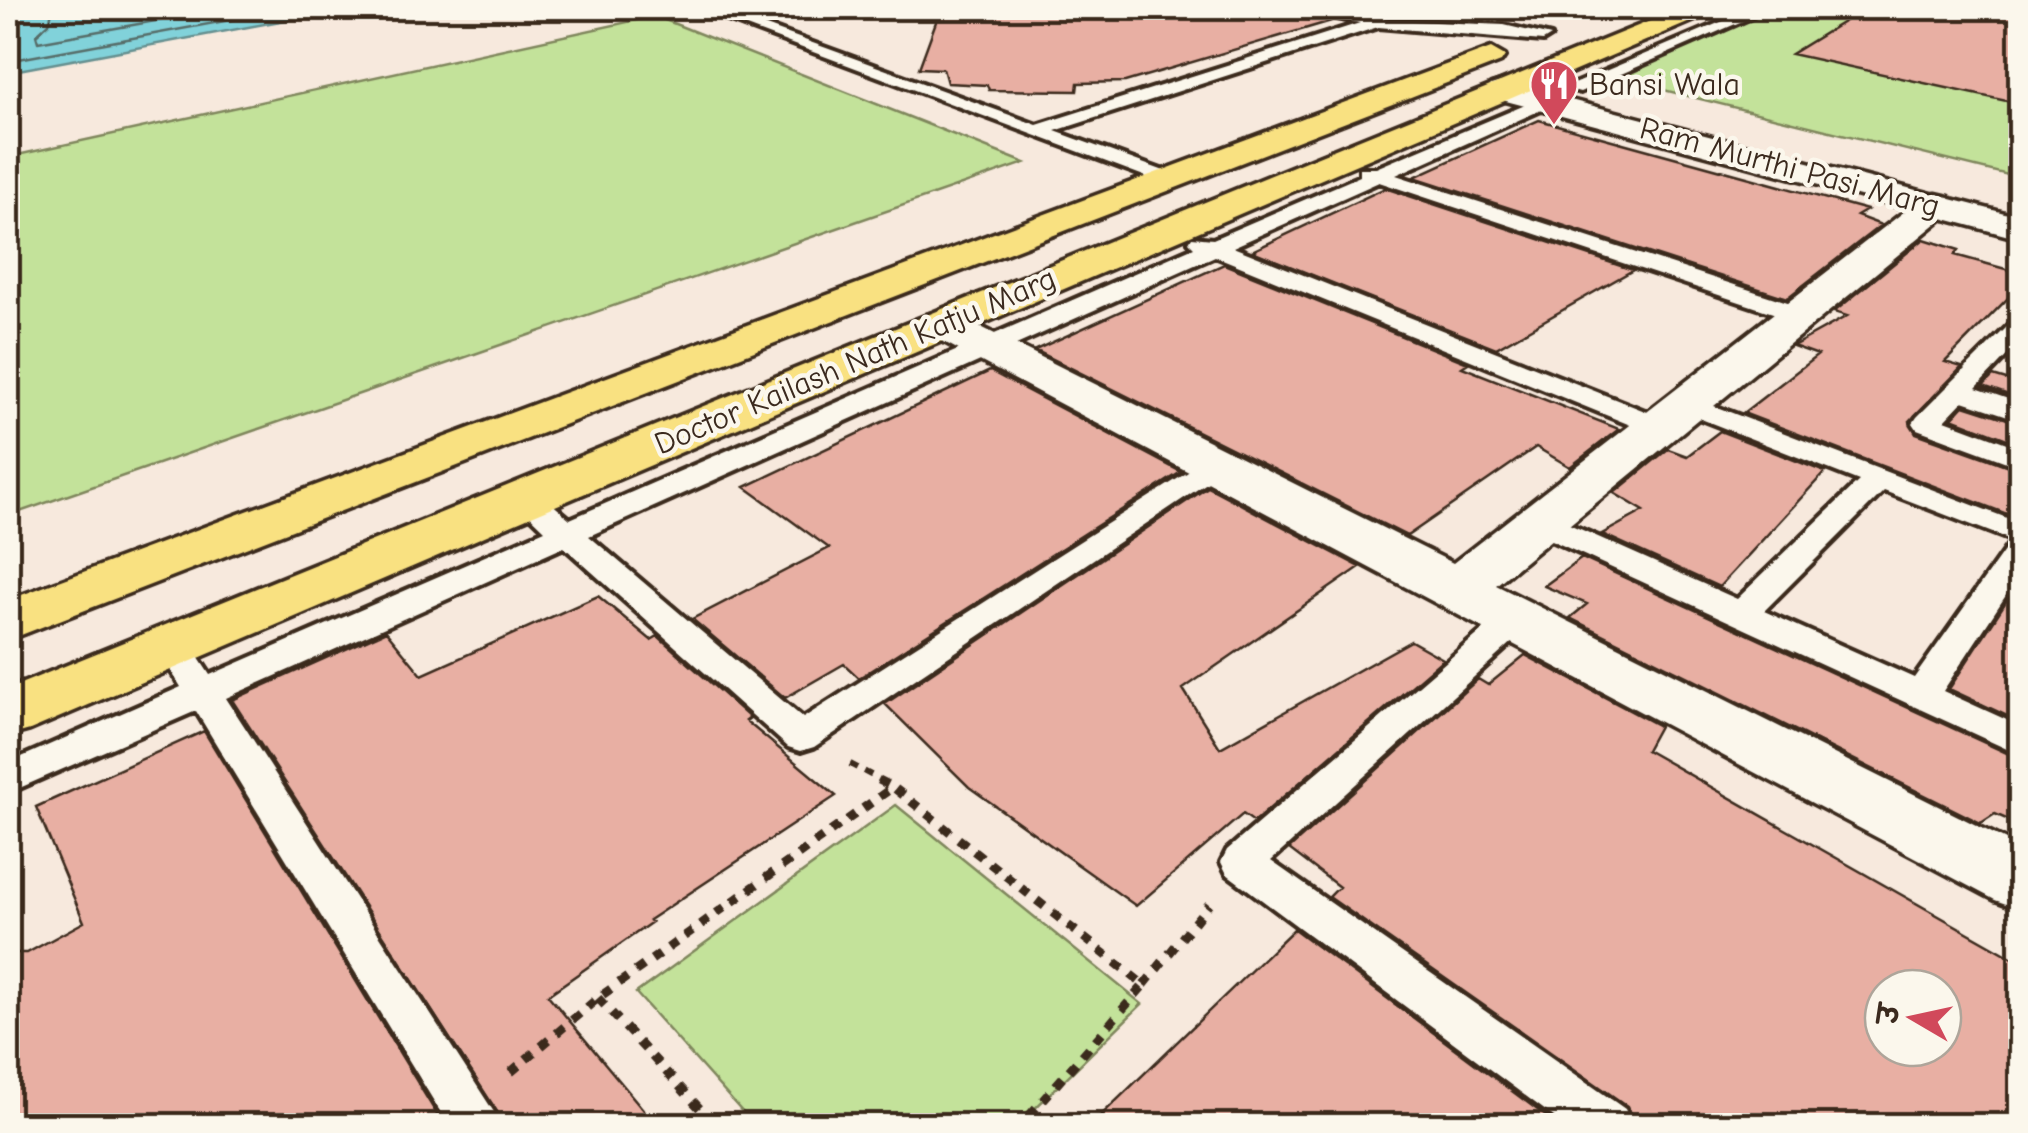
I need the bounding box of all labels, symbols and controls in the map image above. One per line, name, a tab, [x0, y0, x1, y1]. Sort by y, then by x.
restaurant icon: Bansi Wala	[1528, 58, 1580, 126]
place label: Bansi Wala	[1589, 66, 1740, 103]
street label: Ram Murthi Pasi Marg	[1636, 109, 1944, 225]
street label: Doctor Kailash Nath Katju Marg	[649, 260, 1061, 462]
north arrow	[1863, 968, 1963, 1068]
text: उ	[1872, 1000, 1907, 1029]

